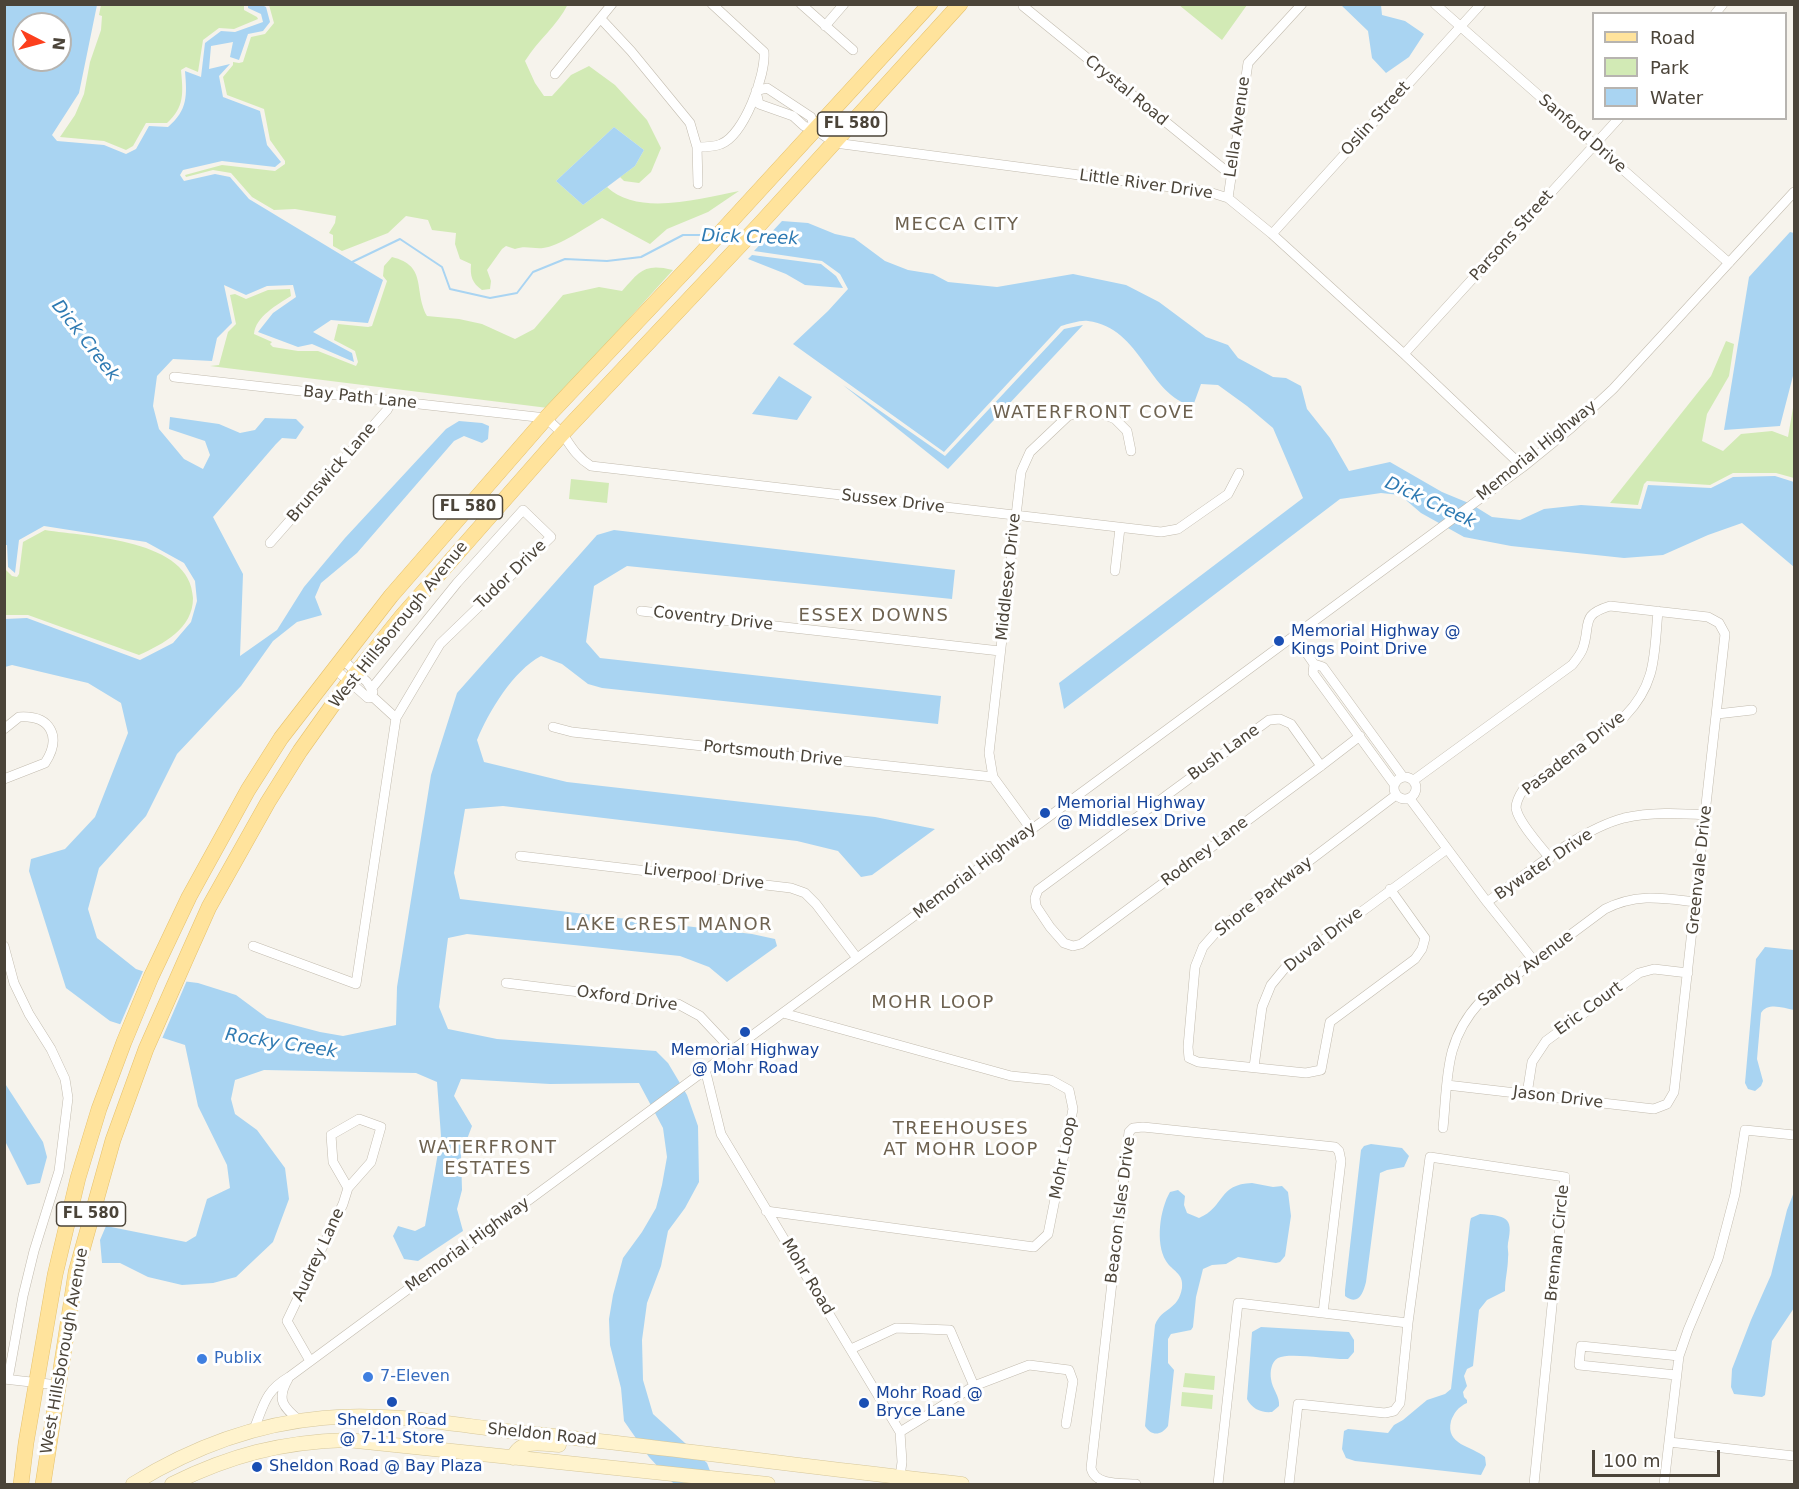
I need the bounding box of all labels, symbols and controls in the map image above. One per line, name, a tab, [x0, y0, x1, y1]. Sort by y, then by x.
north arrow	[12, 12, 72, 72]
legend	[1592, 12, 1787, 120]
text: Road	[1650, 27, 1695, 48]
text: N	[48, 36, 69, 51]
street label: Crystal Road	[1081, 52, 1171, 130]
text: Park	[1650, 57, 1689, 78]
street label: Lella Avenue	[1221, 75, 1255, 179]
street label: Oslin Street	[1338, 78, 1414, 160]
text: Water	[1650, 87, 1703, 108]
street label: Sanford Drive	[1534, 91, 1630, 177]
road number: FL 580	[818, 112, 886, 136]
street label: Little River Drive	[1078, 166, 1214, 204]
street label: Parsons Street	[1466, 187, 1558, 285]
district label: MECCA CITY	[895, 214, 1019, 236]
water label: Dick Creek	[701, 226, 799, 250]
water label: Dick Creek	[46, 296, 124, 386]
street label: Bay Path Lane	[302, 382, 418, 414]
street label: Memorial Highway	[1473, 397, 1601, 505]
district label: WATERFRONT COVE	[993, 402, 1195, 424]
street label: Brunswick Lane	[284, 419, 380, 527]
water label: Dick Creek	[1381, 473, 1479, 533]
street label: Sussex Drive	[840, 486, 946, 518]
road number: FL 580	[434, 495, 502, 519]
street label: Middlesex Drive	[993, 512, 1025, 642]
street label: Tudor Drive	[471, 536, 551, 614]
street label: West Hillsborough Avenue	[326, 538, 472, 712]
street label: Coventry Drive	[652, 603, 774, 635]
district label: ESSEX DOWNS	[799, 605, 949, 627]
place label: Memorial Highway @ Kings Point Drive	[1291, 622, 1461, 660]
marker: Memorial Highway @ Kings Point Drive	[1272, 634, 1286, 648]
street label: Pasadena Drive	[1519, 708, 1629, 800]
street label: Bush Lane	[1185, 721, 1263, 785]
street label: Portsmouth Drive	[703, 737, 843, 771]
place label: Memorial Highway @ Middlesex Drive	[1057, 794, 1206, 832]
street label: Greenvale Drive	[1684, 804, 1716, 936]
marker: Memorial Highway @ Middlesex Drive	[1038, 806, 1052, 820]
street label: Rodney Lane	[1158, 813, 1252, 891]
street label: Memorial Highway	[910, 819, 1040, 923]
street label: Bywater Drive	[1491, 825, 1597, 905]
street label: Shore Parkway	[1212, 853, 1316, 941]
street label: Liverpool Drive	[643, 860, 765, 894]
street label: Duval Drive	[1281, 904, 1367, 976]
district label: LAKE CREST MANOR	[565, 914, 773, 936]
street label: Sandy Avenue	[1475, 927, 1577, 1011]
street label: Eric Court	[1551, 978, 1627, 1040]
street label: Oxford Drive	[575, 982, 679, 1016]
district label: MOHR LOOP	[871, 992, 995, 1014]
water label: Rocky Creek	[224, 1025, 338, 1063]
marker: Memorial Highway @ Mohr Road	[738, 1025, 752, 1039]
place label: Memorial Highway @ Mohr Road	[671, 1041, 819, 1079]
street label: Jason Drive	[1512, 1083, 1604, 1113]
street label: Mohr Loop	[1047, 1115, 1081, 1201]
district label: TREEHOUSES AT MOHR LOOP	[883, 1118, 1039, 1160]
street label: Beacon Isles Drive	[1102, 1135, 1140, 1285]
district label: WATERFRONT ESTATES	[418, 1137, 558, 1180]
street label: Brennan Circle	[1542, 1184, 1574, 1302]
street label: Memorial Highway	[402, 1194, 534, 1296]
road number: FL 580	[56, 1202, 125, 1226]
street label: Audrey Lane	[289, 1205, 349, 1305]
street label: Mohr Road	[777, 1235, 837, 1319]
street label: West Hillsborough Avenue	[37, 1246, 93, 1456]
place label: Publix	[214, 1349, 262, 1369]
marker: Publix	[195, 1352, 209, 1366]
place label: 7-Eleven	[380, 1367, 450, 1387]
marker: 7-Eleven	[361, 1370, 375, 1384]
place label: Mohr Road @ Bryce Lane	[876, 1384, 983, 1422]
marker: Sheldon Road @ 7-11 Store	[385, 1395, 399, 1409]
marker: Mohr Road @ Bryce Lane	[857, 1396, 871, 1410]
place label: Sheldon Road @ 7-11 Store	[337, 1411, 447, 1449]
street label: Sheldon Road	[486, 1420, 598, 1450]
scale bar	[1595, 1438, 1722, 1476]
text: 100 m	[1603, 1450, 1661, 1471]
place label: Sheldon Road @ Bay Plaza	[269, 1457, 483, 1477]
marker: Sheldon Road @ Bay Plaza	[250, 1460, 264, 1474]

